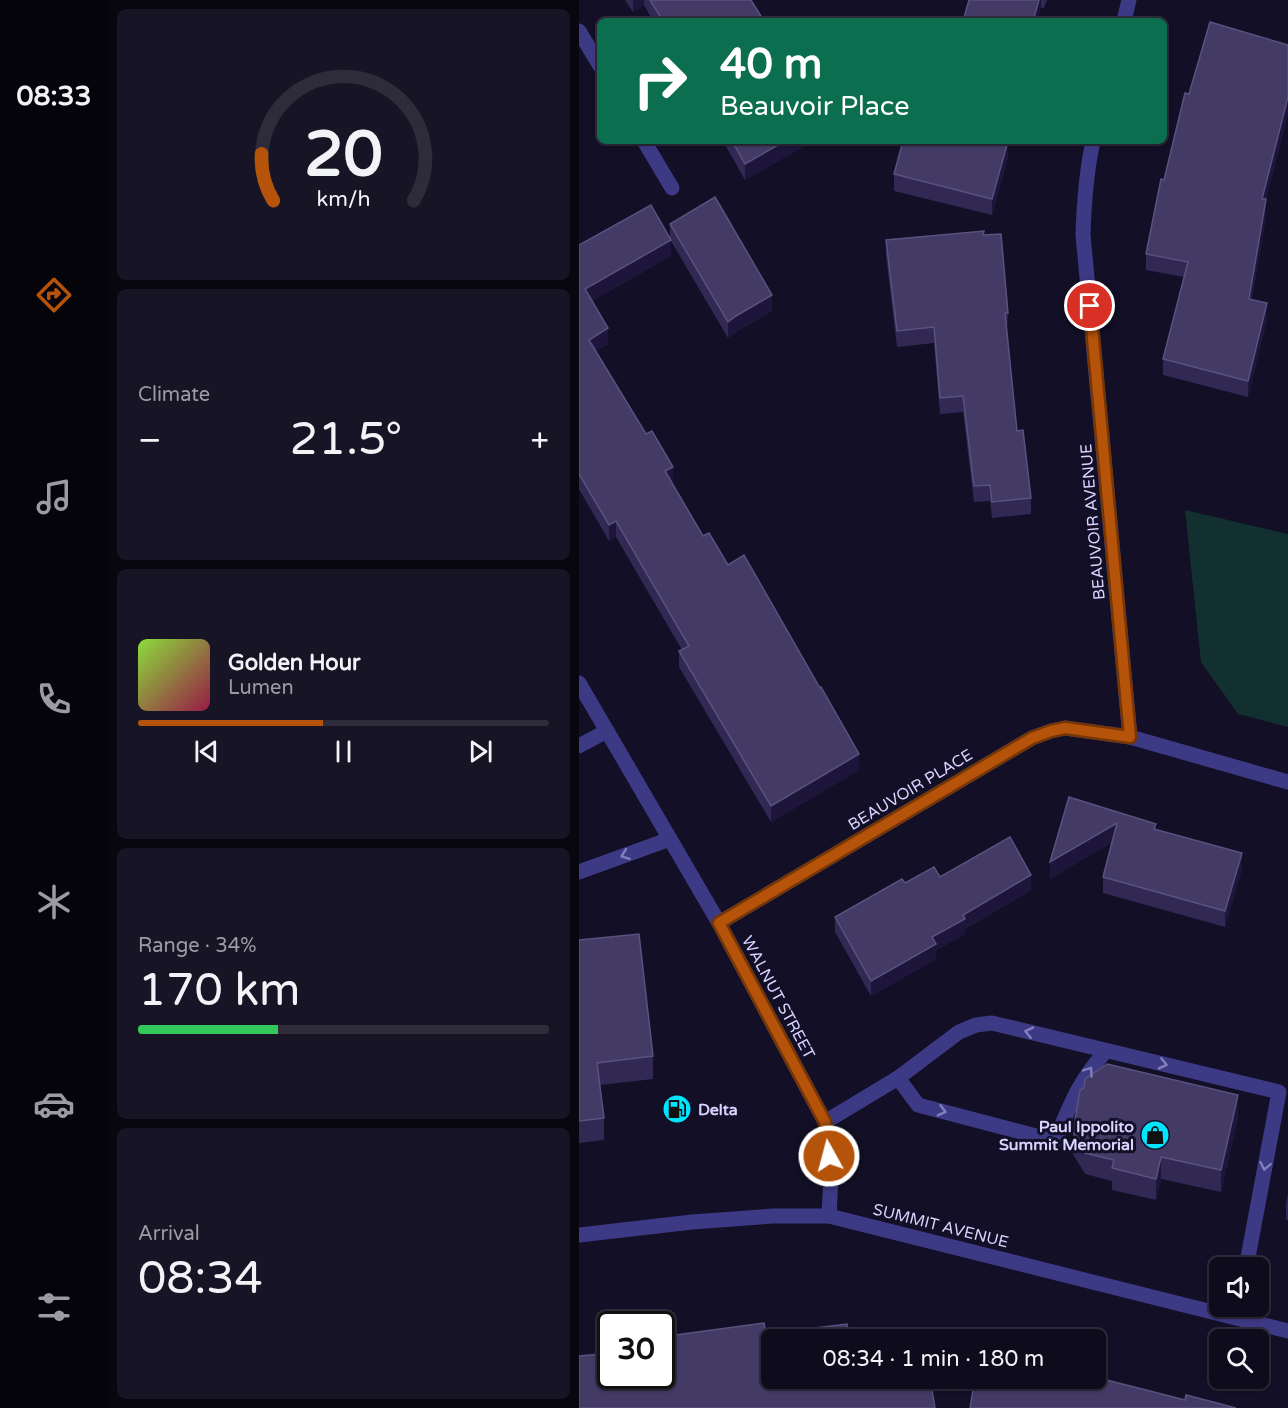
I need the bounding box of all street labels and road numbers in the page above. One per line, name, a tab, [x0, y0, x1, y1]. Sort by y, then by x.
street label: BEAUVOIR AVENUE	[1076, 443, 1110, 601]
street label: BEAUVOIR PLACE	[845, 745, 976, 835]
street label: WALNUT STREET	[737, 932, 819, 1063]
street label: SUMMIT AVENUE	[871, 1199, 1011, 1252]

